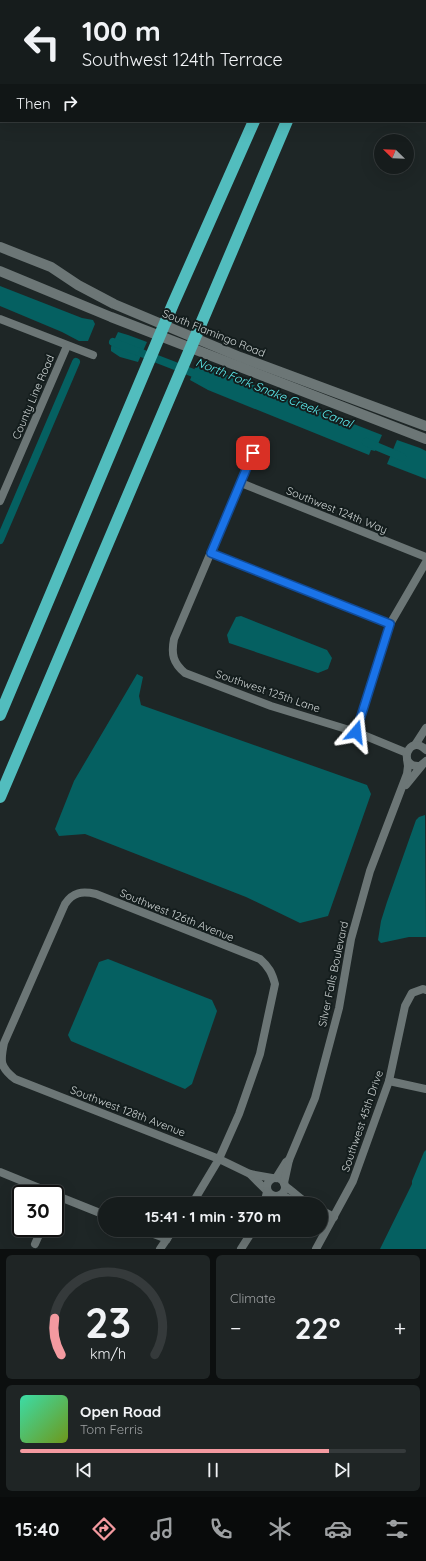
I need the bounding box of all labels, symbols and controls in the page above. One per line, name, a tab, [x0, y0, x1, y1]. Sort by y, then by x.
text: 100 m	[82, 13, 161, 48]
icon: left	[16, 16, 68, 68]
text: Southwest 124th Terrace	[82, 48, 283, 71]
icon: right	[59, 92, 81, 114]
text: Then	[16, 94, 51, 113]
north arrow	[374, 134, 414, 174]
map controls	[374, 134, 414, 174]
street label: South Flamingo Road	[160, 306, 268, 360]
street label: County Line Road	[9, 353, 57, 441]
water label: North Fork Snake Creek Canal	[194, 354, 356, 431]
pin	[236, 436, 270, 470]
icon: arrive	[242, 442, 264, 464]
street label: Southwest 124th Way	[284, 483, 390, 537]
street label: Southwest 125th Lane	[214, 667, 322, 715]
position arrow	[335, 711, 377, 753]
street label: Southwest 126th Avenue	[118, 886, 236, 944]
street label: Silver Falls Boulevard	[315, 920, 351, 1028]
street label: Southwest 45th Drive	[338, 1068, 386, 1174]
street label: Southwest 128th Avenue	[68, 1083, 188, 1139]
speed limit sign: 30	[12, 1185, 64, 1237]
text: 15:41 · 1 min · 370 m	[145, 1207, 281, 1226]
text: Climate	[230, 1290, 276, 1306]
text: 23	[85, 1296, 131, 1348]
text: 22°	[295, 1309, 340, 1347]
text: −	[230, 1314, 241, 1342]
text: +	[394, 1314, 406, 1342]
text: km/h	[90, 1345, 126, 1363]
text: Open Road	[80, 1402, 161, 1421]
text: Tom Ferris	[80, 1421, 143, 1437]
icon: previous	[73, 1459, 95, 1481]
icon: pause	[202, 1459, 224, 1481]
icon: next	[331, 1459, 353, 1481]
icon: directions	[90, 1515, 118, 1543]
icon: music	[148, 1515, 176, 1543]
icon: phone	[207, 1515, 235, 1543]
icon: climate	[266, 1515, 294, 1543]
icon: car	[324, 1515, 352, 1543]
icon: filters	[383, 1515, 411, 1543]
text: 15:40	[15, 1518, 59, 1541]

